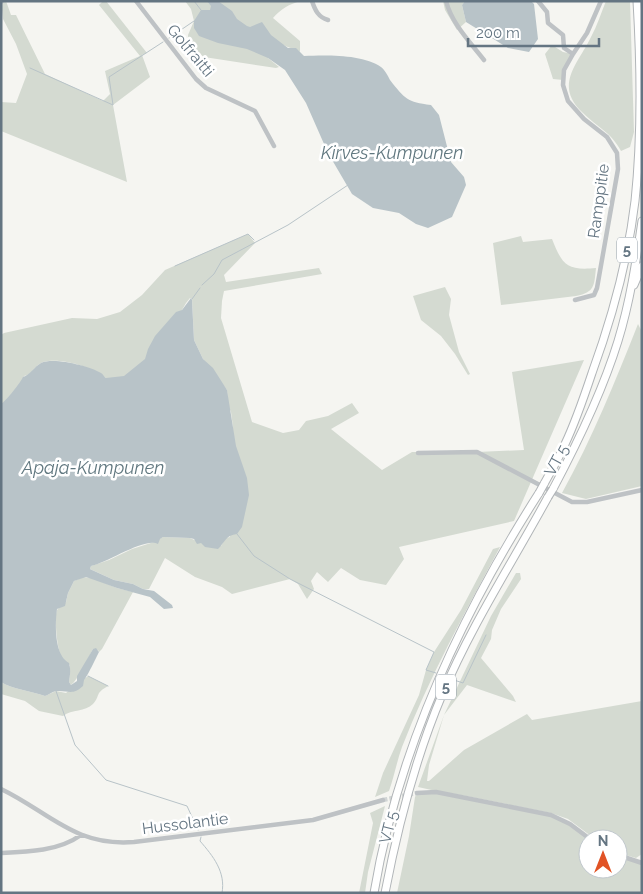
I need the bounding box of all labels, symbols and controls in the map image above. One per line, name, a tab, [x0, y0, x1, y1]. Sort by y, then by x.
scale bar	[468, 15, 599, 47]
street label: Golfraitti	[163, 20, 218, 80]
text: 200 m	[476, 24, 520, 42]
water label: Kirves-Kumpunen	[321, 142, 463, 163]
street label: Ramppitie	[584, 162, 613, 240]
road number: 5	[617, 238, 637, 262]
street label: VT 5	[540, 441, 573, 479]
water label: Apaja-Kumpunen	[21, 457, 164, 478]
road number: 5	[436, 674, 456, 700]
street label: Hussolantie	[141, 809, 229, 838]
street label: VT 5	[375, 809, 402, 845]
north arrow	[578, 829, 628, 879]
text: N	[598, 833, 608, 849]

